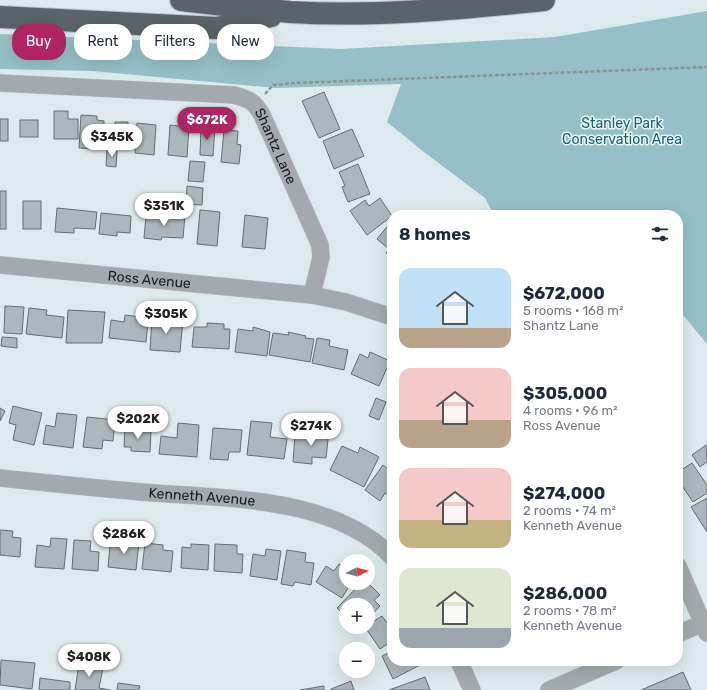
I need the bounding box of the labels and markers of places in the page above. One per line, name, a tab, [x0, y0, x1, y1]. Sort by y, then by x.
pin: $672K	[179, 107, 235, 141]
pin: $345K	[84, 124, 140, 158]
pin: $351K	[136, 193, 192, 227]
pin: $305K	[138, 301, 194, 335]
pin: $202K	[110, 406, 166, 440]
pin: $274K	[283, 413, 339, 447]
pin: $286K	[96, 521, 152, 555]
pin: $408K	[61, 644, 117, 678]

